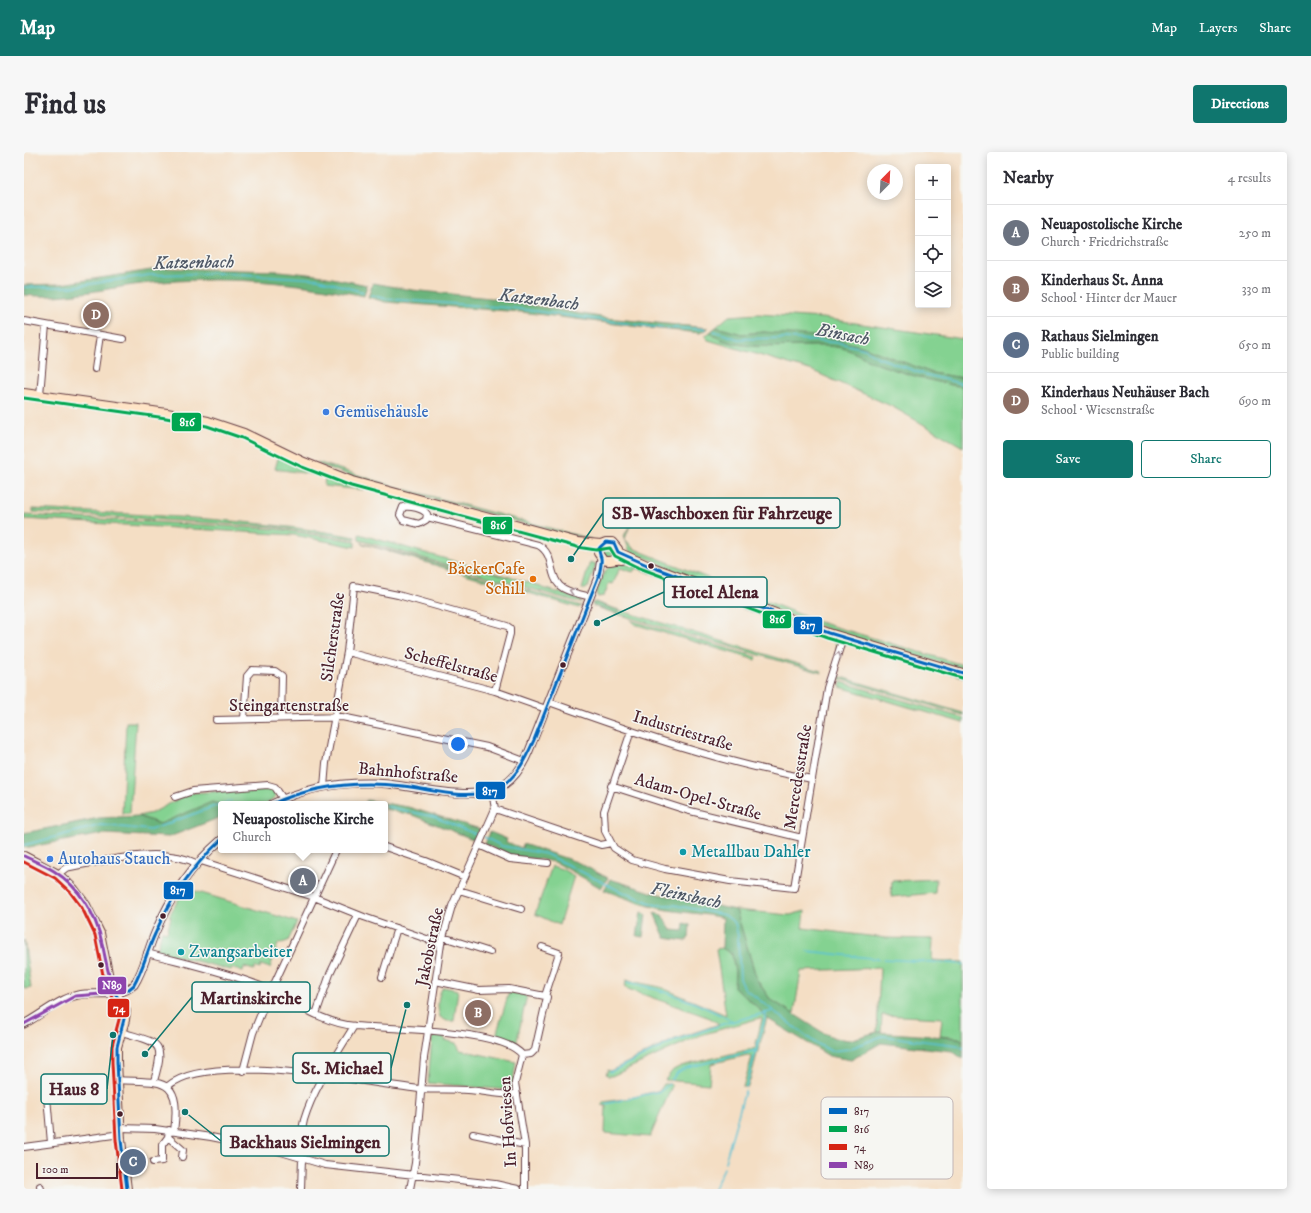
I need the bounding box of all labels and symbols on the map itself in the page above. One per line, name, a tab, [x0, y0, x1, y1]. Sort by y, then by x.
north arrow	[867, 164, 903, 200]
water label: Katzenbach	[153, 251, 234, 275]
water label: Katzenbach	[497, 284, 580, 316]
pin: D	[83, 300, 109, 330]
water label: Binsach	[814, 319, 871, 351]
place label: Gemüsehäusle	[334, 401, 429, 423]
marker: Gemüsehäusle	[321, 407, 331, 417]
line badge: 816	[171, 412, 202, 432]
text: 816	[179, 416, 196, 430]
callout: SB-Waschboxen für Fahrzeuge	[603, 498, 840, 528]
text: SB-Waschboxen für Fahrzeuge	[612, 503, 833, 525]
line badge: 816	[482, 516, 513, 535]
text: 816	[490, 519, 507, 533]
place label: BäckerCafe Schill	[447, 558, 525, 600]
unlabelled marker	[646, 561, 656, 571]
marker: BäckerCafe Schill	[528, 574, 538, 584]
callout: Hotel Alena	[664, 577, 767, 607]
text: Hotel Alena	[671, 582, 759, 604]
one-way arrow	[569, 588, 576, 596]
street label: Silcherstraße	[316, 591, 350, 683]
line badge: 816	[762, 610, 792, 629]
text: 816	[769, 613, 786, 627]
line badge: 817	[793, 616, 823, 635]
text: 817	[800, 619, 816, 633]
street label: Scheffelstraße	[402, 642, 500, 688]
one-way arrow	[833, 651, 841, 658]
unlabelled marker	[558, 660, 568, 670]
street label: Steingartenstraße	[229, 695, 349, 717]
street label: Industriestraße	[630, 705, 736, 757]
street label: Mercedesstraße	[779, 723, 817, 831]
your location	[448, 734, 468, 754]
street label: Bahnhofstraße	[357, 758, 459, 788]
street label: Adam-Opel-Straße	[632, 768, 764, 826]
line badge: 817	[475, 781, 506, 800]
text: 817	[482, 785, 498, 799]
place label: Metallbau Dahler	[691, 841, 811, 863]
marker: Metallbau Dahler	[678, 847, 688, 857]
place label: Autohaus Stauch	[58, 848, 170, 870]
marker: Autohaus Stauch	[45, 854, 55, 864]
pin: A	[290, 866, 316, 896]
water label: Fleinsbach	[649, 878, 723, 914]
line badge: 817	[163, 881, 194, 900]
text: 817	[170, 884, 186, 898]
street label: Jakobstraße	[410, 906, 449, 990]
unlabelled marker	[158, 911, 168, 921]
place label: Zwangsarbeiter	[189, 941, 293, 963]
marker: Zwangsarbeiter	[176, 947, 186, 957]
unlabelled marker	[96, 960, 106, 970]
line badge: N89	[97, 976, 127, 995]
text: N89	[102, 979, 123, 993]
callout: Martinskirche	[192, 982, 310, 1012]
text: Martinskirche	[200, 988, 302, 1010]
line badge: 74	[107, 998, 130, 1018]
pin: B	[465, 998, 491, 1028]
text: 74	[113, 1002, 126, 1016]
callout: St. Michael	[293, 1053, 391, 1083]
text: St. Michael	[301, 1058, 384, 1080]
callout: Haus 8	[41, 1074, 107, 1104]
street label: In Hofwiesen	[494, 1076, 522, 1168]
text: Haus 8	[49, 1079, 99, 1101]
legend	[821, 1097, 953, 1179]
text: 817	[854, 1105, 870, 1119]
unlabelled marker	[115, 1109, 125, 1119]
text: 816	[854, 1123, 871, 1137]
callout: Backhaus Sielmingen	[221, 1126, 389, 1156]
text: Backhaus Sielmingen	[229, 1132, 381, 1154]
text: 74	[854, 1141, 867, 1155]
pin: C	[120, 1147, 146, 1177]
text: N89	[854, 1159, 874, 1173]
scale bar	[36, 1161, 118, 1180]

